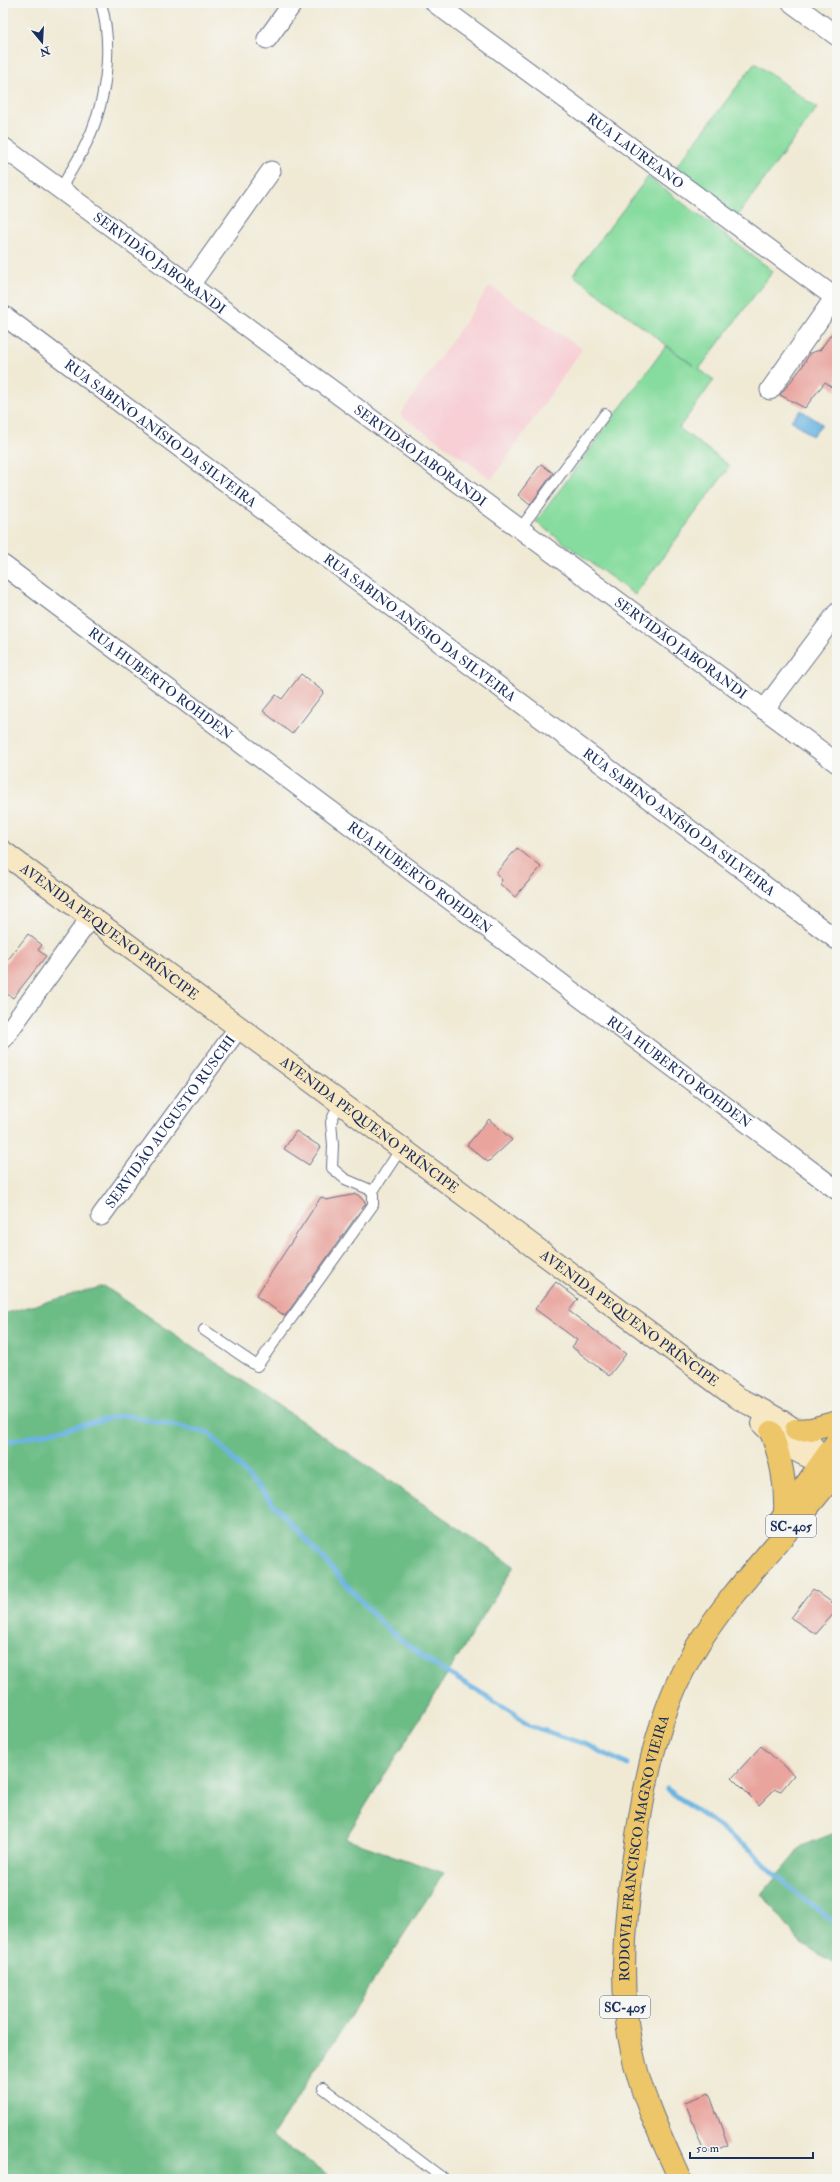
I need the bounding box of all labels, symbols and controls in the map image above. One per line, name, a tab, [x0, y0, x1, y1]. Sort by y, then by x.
north arrow	[22, 22, 62, 62]
text: N	[37, 43, 53, 59]
street label: RUA LAUREANO	[583, 110, 687, 192]
street label: SERVIDÃO JABORANDI	[90, 209, 229, 318]
street label: RUA SABINO ANÍSIO DA SILVEIRA	[61, 356, 260, 511]
street label: SERVIDÃO JABORANDI	[351, 401, 490, 510]
street label: RUA SABINO ANÍSIO DA SILVEIRA	[320, 550, 519, 705]
street label: SERVIDÃO JABORANDI	[611, 594, 751, 703]
street label: RUA HUBERTO ROHDEN	[85, 624, 236, 743]
street label: RUA SABINO ANÍSIO DA SILVEIRA	[579, 745, 779, 900]
street label: RUA HUBERTO ROHDEN	[344, 818, 496, 938]
street label: AVENIDA PEQUENO PRÍNCIPE	[16, 859, 202, 1004]
street label: RUA HUBERTO ROHDEN	[603, 1013, 755, 1132]
street label: SERVIDÃO AUGUSTO RUSCHI	[102, 1032, 239, 1212]
street label: AVENIDA PEQUENO PRÍNCIPE	[276, 1053, 462, 1197]
street label: AVENIDA PEQUENO PRÍNCIPE	[536, 1246, 722, 1390]
road number: SC-405	[766, 1515, 816, 1537]
street label: RODOVIA FRANCISCO MAGNO VIEIRA	[616, 1713, 673, 1982]
road number: SC-405	[600, 1996, 650, 2018]
scale bar	[690, 2134, 813, 2160]
text: 50 m	[696, 2141, 720, 2156]

